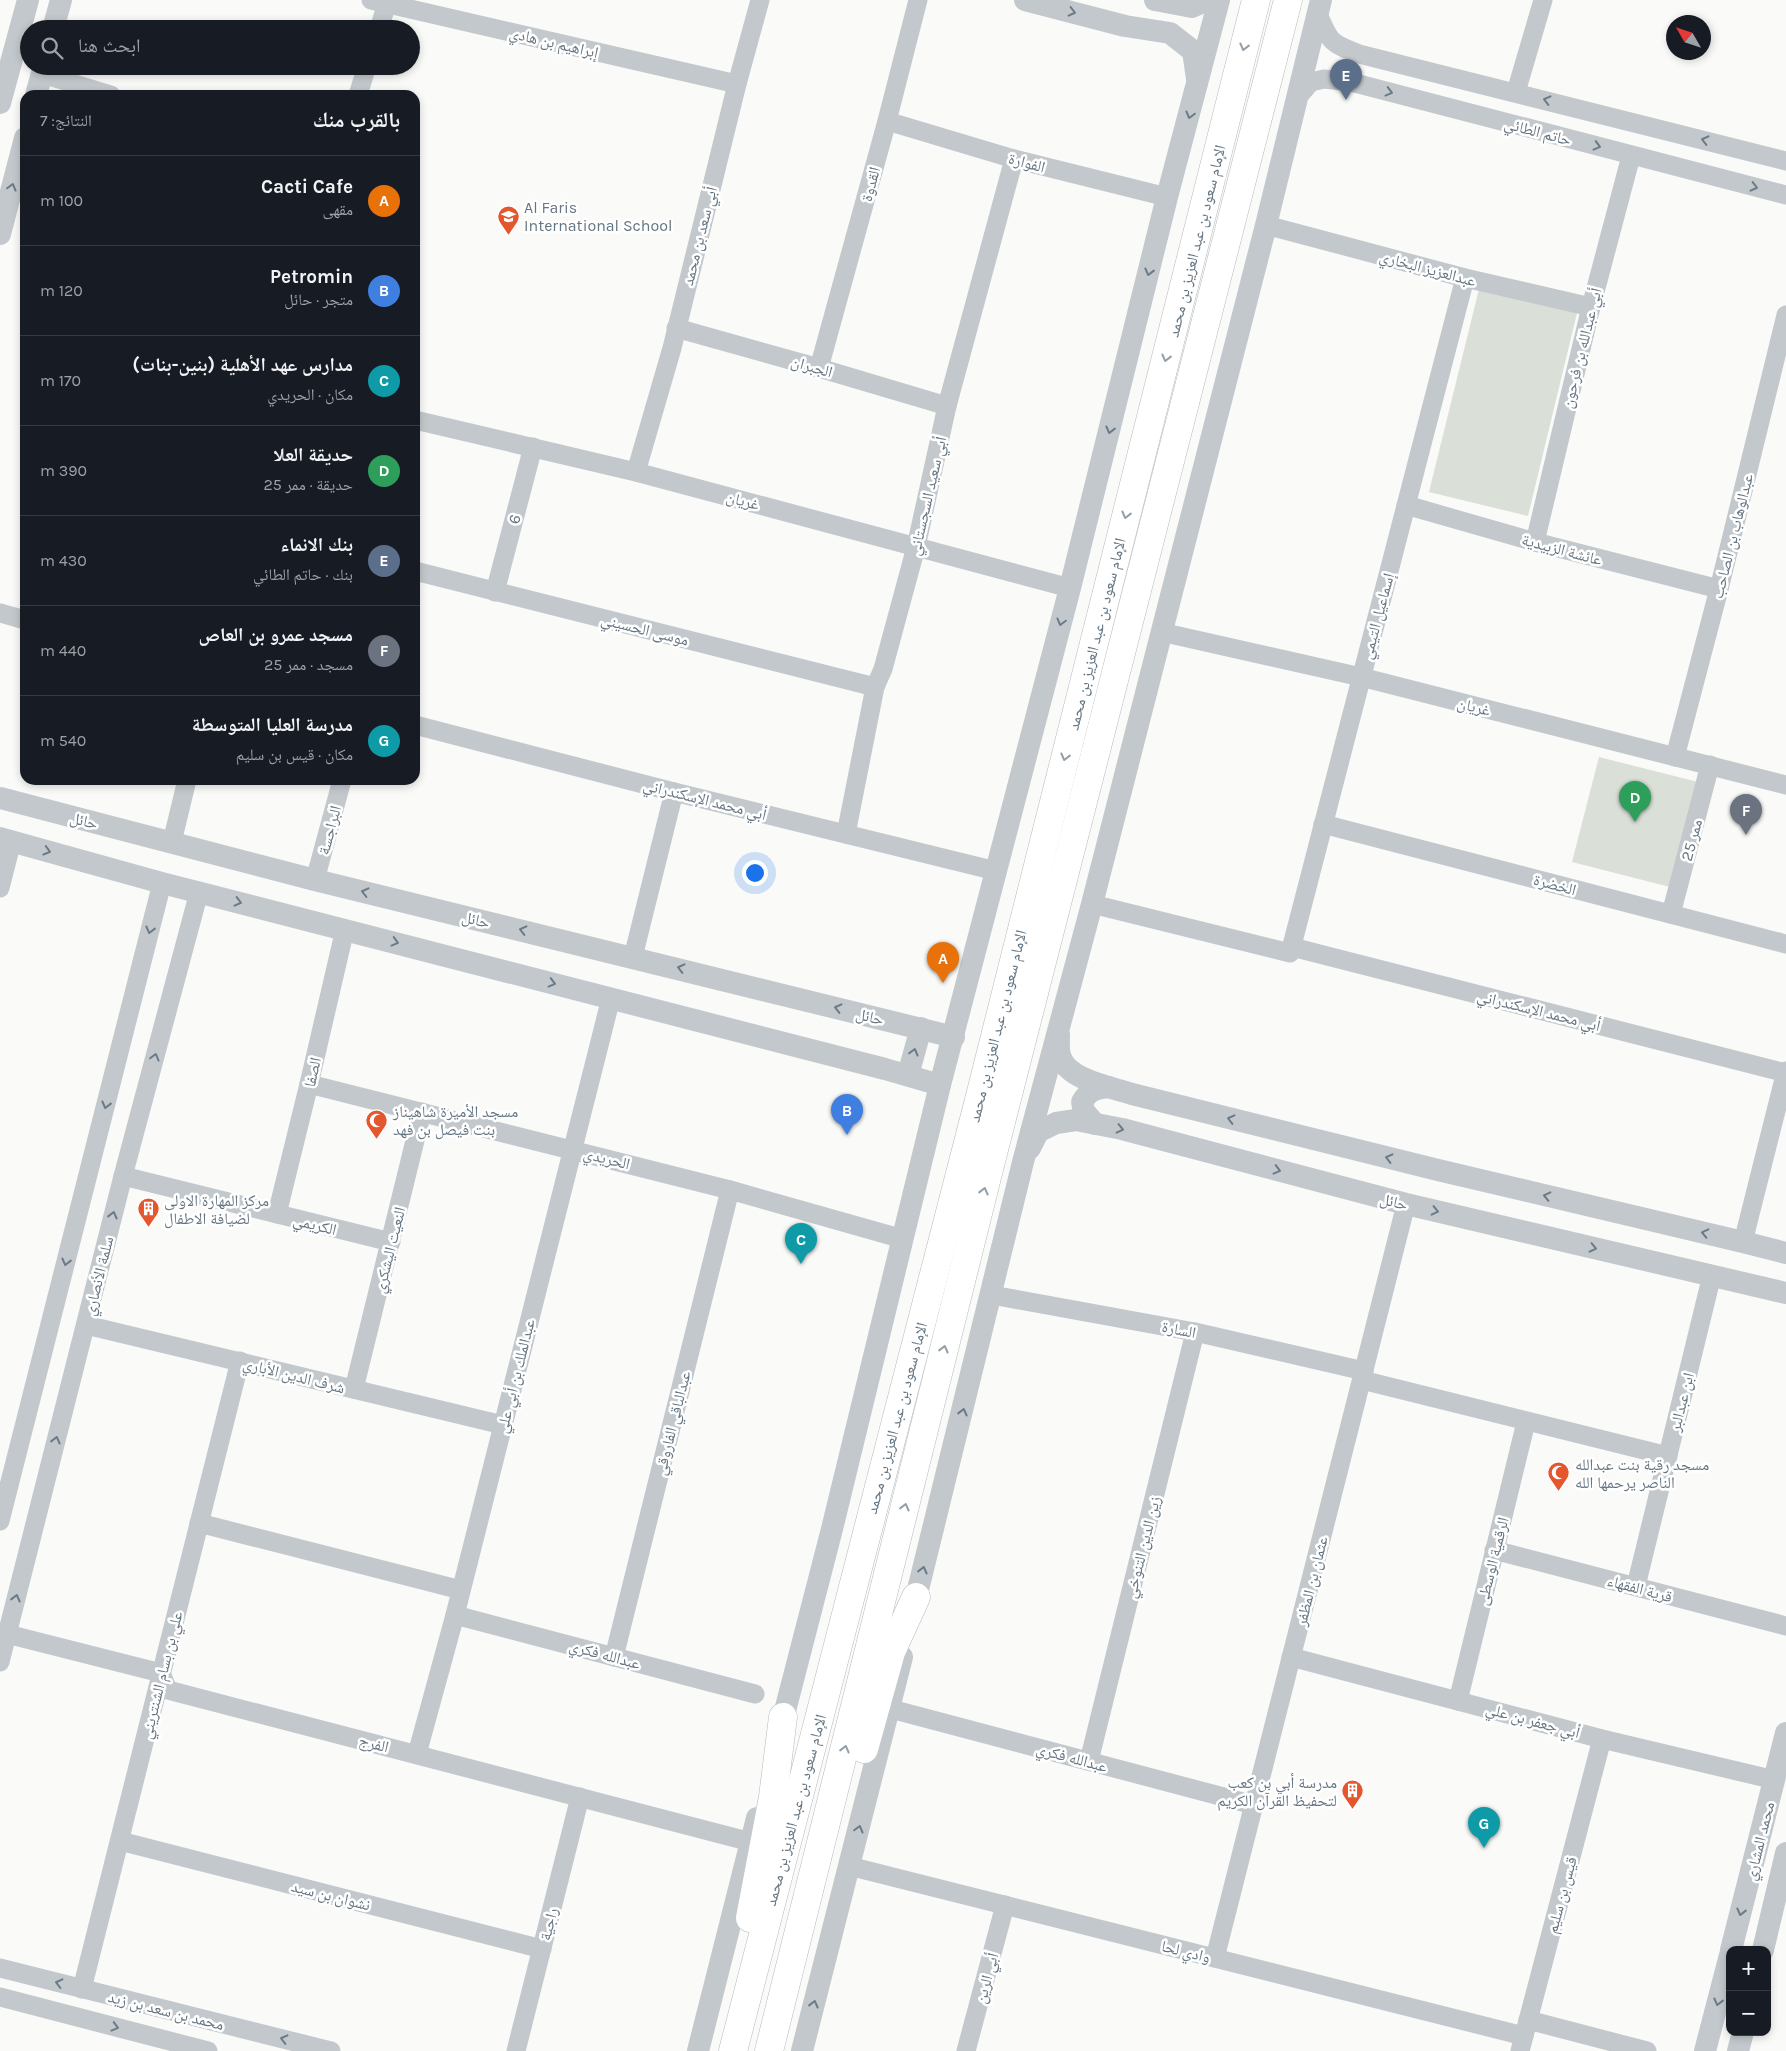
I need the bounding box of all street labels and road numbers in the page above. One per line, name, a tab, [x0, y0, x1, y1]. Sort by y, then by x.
street label: إبراهيم بن هادي	[507, 23, 601, 65]
street label: حاتم الطائي	[1501, 113, 1573, 153]
street label: الإمام سعود بن عبد العزيز بن محمد	[1163, 143, 1231, 340]
street label: الفوارة	[1006, 148, 1047, 176]
street label: القدوة	[857, 165, 884, 203]
street label: أبي سعد بن محمد	[678, 185, 724, 288]
street label: عبدالعزيز البخاري	[1377, 246, 1478, 293]
street label: أبي عبدالله بن فرحون	[1557, 286, 1609, 411]
street label: الجبران	[789, 352, 835, 382]
street label: أبي سعيد السجستاني	[905, 435, 953, 558]
street label: عبدالوهاب بن الصاحب	[1708, 472, 1758, 601]
street label: غريان	[724, 487, 761, 515]
street label: 6	[504, 512, 525, 526]
street label: عائشة الزبيدية	[1520, 530, 1604, 569]
street label: الإمام سعود بن عبد العزيز بن محمد	[1063, 536, 1131, 733]
street label: إسماعيل التيمي	[1357, 571, 1401, 662]
street label: موسى الحسيني	[598, 609, 691, 653]
street label: غريان	[1455, 693, 1492, 721]
street label: أبي محمد الإسكندراني	[640, 775, 769, 827]
street label: البراجسة	[314, 803, 345, 857]
street label: حائل	[68, 808, 100, 834]
street label: ممر 25	[1677, 817, 1706, 863]
street label: الخضرة	[1532, 870, 1578, 899]
street label: حائل	[460, 907, 492, 933]
street label: الإمام سعود بن عبد العزيز بن محمد	[964, 928, 1032, 1125]
street label: أبي محمد الإسكندراني	[1474, 986, 1603, 1038]
street label: حائل	[854, 1004, 886, 1030]
street label: الصفا	[300, 1055, 325, 1089]
street label: الحريدي	[581, 1144, 632, 1176]
street label: حائل	[1378, 1189, 1410, 1215]
street label: النعيت اليشكري	[370, 1205, 412, 1296]
street label: الكريمي	[290, 1210, 339, 1242]
street label: سلمة الأنصاري	[79, 1234, 120, 1319]
street label: عبدالملك بن أبي علي	[492, 1317, 542, 1436]
street label: السارة	[1160, 1317, 1198, 1342]
street label: الإمام سعود بن عبد العزيز بن محمد	[862, 1320, 932, 1516]
street label: شرف الدين الأباري	[240, 1354, 347, 1400]
street label: عبدالباقي الفاروقي	[650, 1369, 698, 1478]
street label: ابن عبدالبر	[1665, 1371, 1699, 1435]
street label: زين الدين التنوخي	[1121, 1494, 1167, 1601]
street label: الرقمية الوسطى	[1472, 1515, 1514, 1607]
street label: عثمان بن المظفر	[1291, 1534, 1333, 1629]
street label: قرية الفقهاء	[1605, 1571, 1674, 1606]
street label: علي بن بسام الشنتريني	[136, 1609, 190, 1742]
street label: عبدالله فكري	[566, 1636, 643, 1676]
street label: أبي جعفر بن علي	[1483, 1699, 1582, 1745]
street label: الإمام سعود بن عبد العزيز بن محمد	[761, 1712, 831, 1908]
street label: الفرج	[357, 1731, 391, 1757]
street label: عبدالله فكري	[1033, 1739, 1110, 1779]
street label: محمد المشاري	[1741, 1800, 1781, 1883]
street label: قيس بن سليم	[1542, 1855, 1582, 1936]
street label: نشوان بن سيد	[289, 1876, 372, 1915]
street label: راجية	[535, 1906, 562, 1943]
street label: وادي لحا	[1159, 1936, 1212, 1970]
street label: أبي الرين	[971, 1951, 1005, 2006]
street label: محمد بن سعد بن زيد	[106, 1987, 226, 2035]

